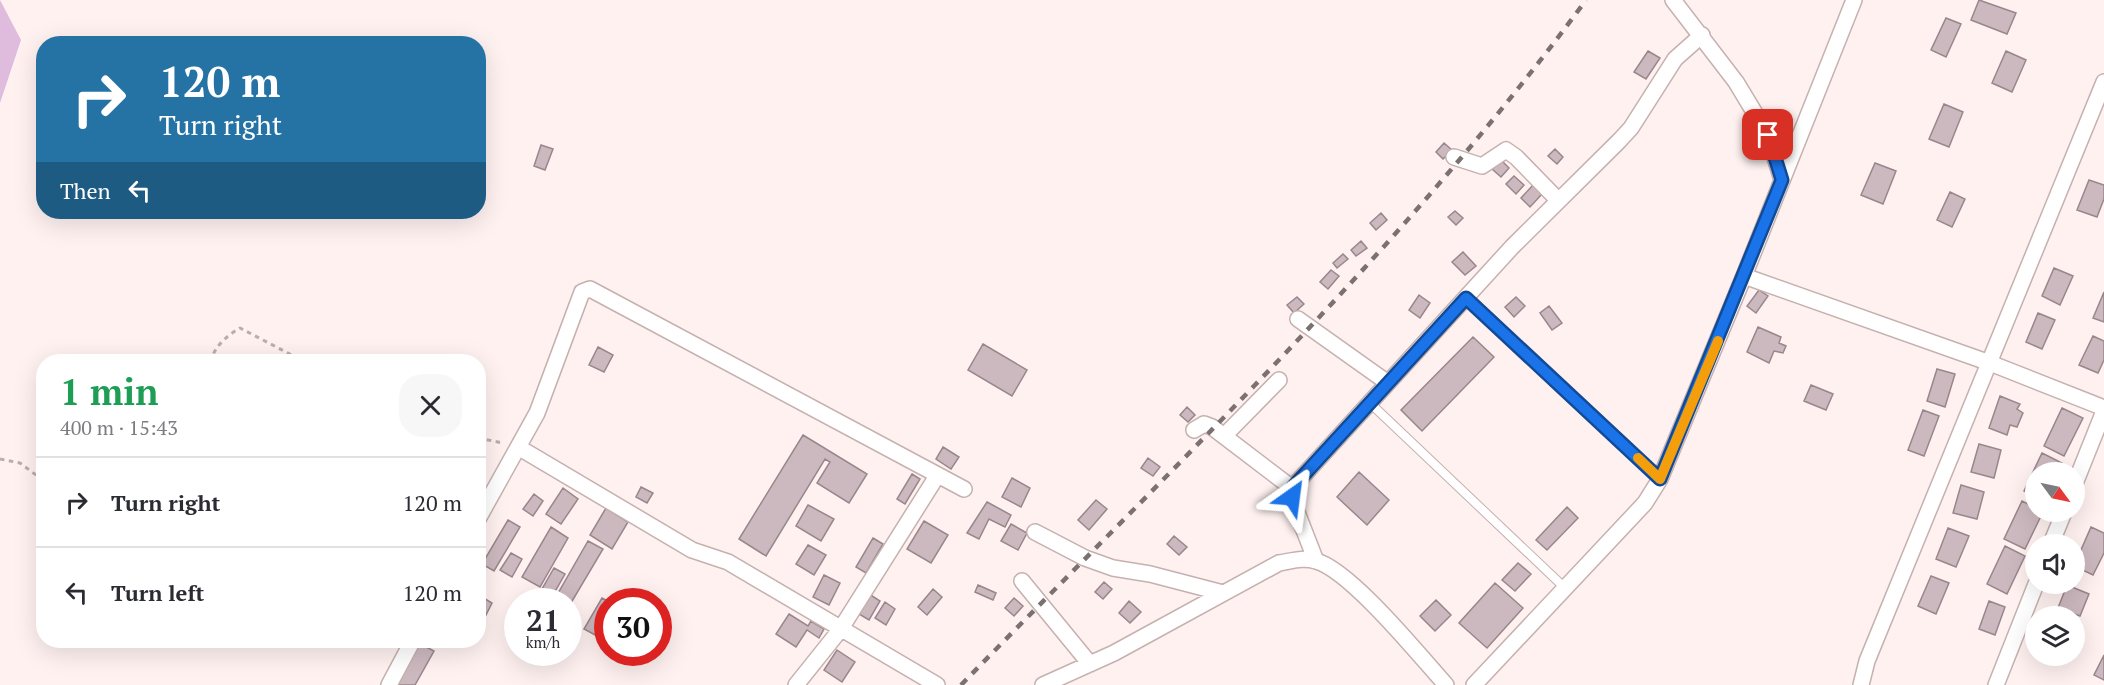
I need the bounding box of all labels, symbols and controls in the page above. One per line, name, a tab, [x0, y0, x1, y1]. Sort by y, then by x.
text: 120 m	[159, 53, 280, 109]
icon: right	[60, 60, 138, 138]
text: Turn right	[159, 107, 282, 143]
pin	[1742, 109, 1793, 160]
icon: arrive	[1751, 118, 1784, 151]
icon: left	[123, 174, 156, 207]
text: Then	[60, 176, 111, 205]
text: 1 min	[60, 368, 158, 415]
button: close	[399, 374, 462, 437]
text: 400 m · 15:43	[60, 414, 178, 441]
north arrow	[2025, 462, 2085, 522]
map controls	[2025, 462, 2085, 666]
position arrow	[1260, 465, 1324, 529]
icon: right	[60, 486, 93, 519]
text: Turn right	[111, 488, 220, 517]
text: 120 m	[402, 488, 462, 517]
button: sound	[2025, 534, 2085, 594]
icon: left	[60, 576, 93, 609]
text: Turn left	[111, 578, 204, 607]
text: 120 m	[402, 578, 462, 607]
speed limit sign: 30	[594, 588, 672, 666]
text: 21	[526, 600, 560, 640]
button: layers	[2025, 606, 2085, 666]
text: km/h	[526, 632, 560, 652]

